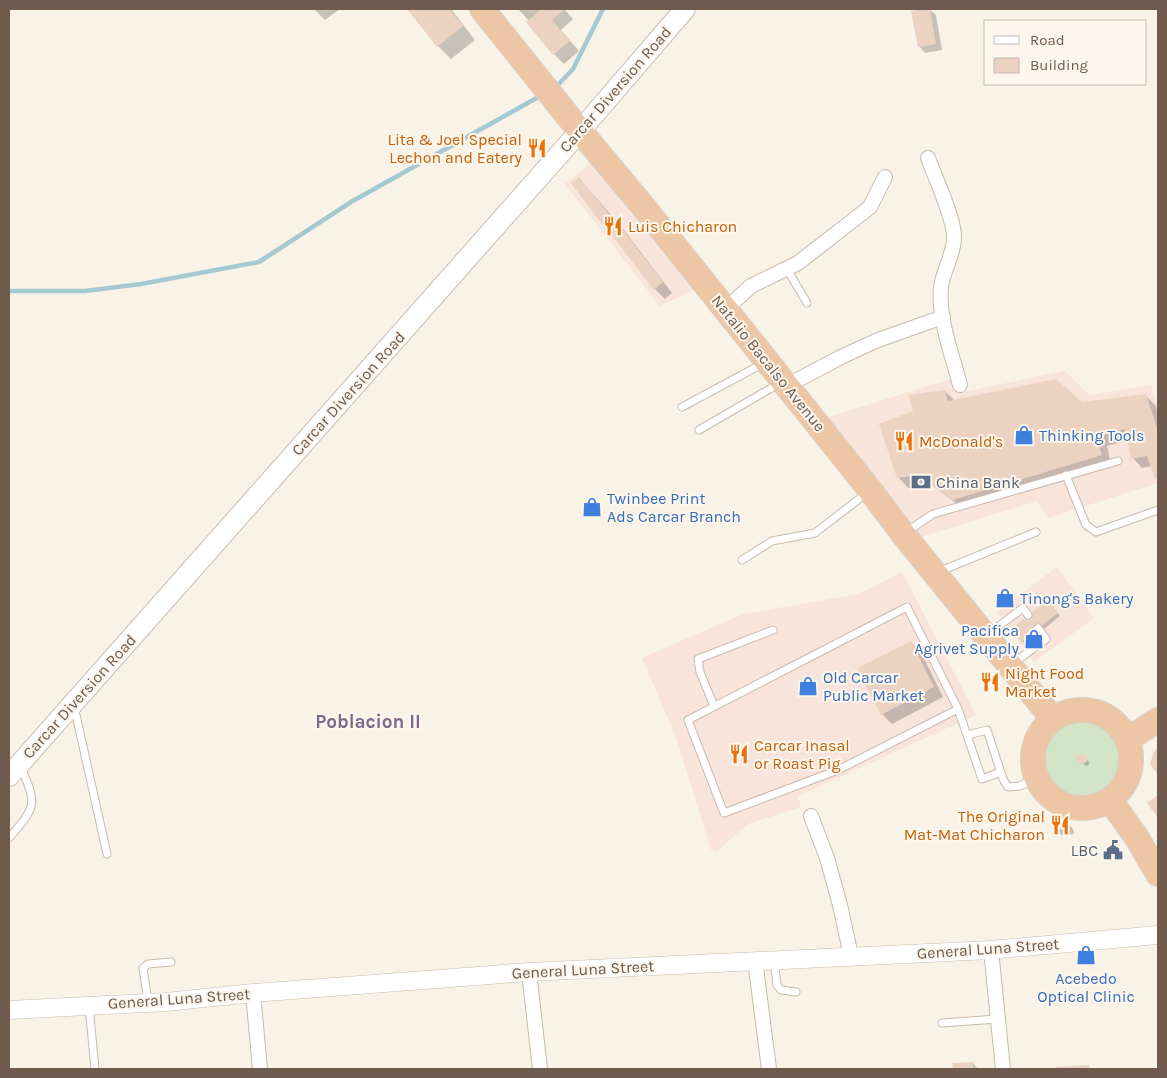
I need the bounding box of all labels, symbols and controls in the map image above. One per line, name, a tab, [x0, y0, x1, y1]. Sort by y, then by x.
legend	[984, 20, 1147, 85]
street label: Carcar Diversion Road	[556, 22, 675, 156]
text: Road	[1030, 31, 1065, 49]
text: Building	[1030, 56, 1088, 74]
place label: Lita & Joel Special Lechon and Eatery	[387, 130, 523, 167]
restaurant icon: Lita & Joel Special Lechon and Eatery	[526, 137, 548, 159]
restaurant icon: Luis Chicharon	[602, 215, 624, 237]
place label: Luis Chicharon	[628, 217, 737, 236]
street label: Natalio Bacalso Avenue	[708, 291, 830, 435]
street label: Carcar Diversion Road	[288, 327, 409, 459]
shop icon: Thinking Tools	[1013, 424, 1035, 446]
place label: Thinking Tools	[1039, 426, 1144, 445]
restaurant icon: McDonald's	[893, 430, 915, 452]
place label: McDonald's	[919, 432, 1003, 451]
bank icon: China Bank	[910, 471, 932, 493]
place label: China Bank	[936, 473, 1020, 492]
place label: Twinbee Print Ads Carcar Branch	[607, 489, 741, 526]
shop icon: Twinbee Print Ads Carcar Branch	[581, 496, 603, 518]
shop icon: Tinong's Bakery	[994, 587, 1016, 609]
place label: Tinong's Bakery	[1020, 589, 1134, 608]
place label: Pacifica Agrivet Supply	[914, 621, 1020, 658]
shop icon: Pacifica Agrivet Supply	[1023, 628, 1045, 650]
street label: Carcar Diversion Road	[19, 630, 140, 762]
place label: Night Food Market	[1005, 664, 1084, 701]
place label: Old Carcar Public Market	[823, 668, 924, 705]
restaurant icon: Night Food Market	[979, 671, 1001, 693]
shop icon: Old Carcar Public Market	[797, 675, 819, 697]
district label: Poblacion II	[315, 711, 421, 733]
place label: Carcar Inasal or Roast Pig	[754, 736, 850, 773]
restaurant icon: Carcar Inasal or Roast Pig	[728, 743, 750, 765]
place label: The Original Mat-Mat Chicharon	[904, 807, 1045, 844]
restaurant icon: The Original Mat-Mat Chicharon	[1049, 814, 1071, 836]
public building icon: LBC	[1102, 839, 1124, 861]
place label: LBC	[1071, 841, 1098, 860]
street label: General Luna Street	[916, 934, 1060, 963]
shop icon: Acebedo Optical Clinic	[1075, 944, 1097, 966]
street label: General Luna Street	[511, 956, 655, 983]
place label: Acebedo Optical Clinic	[1037, 969, 1135, 1006]
street label: General Luna Street	[107, 984, 251, 1013]

